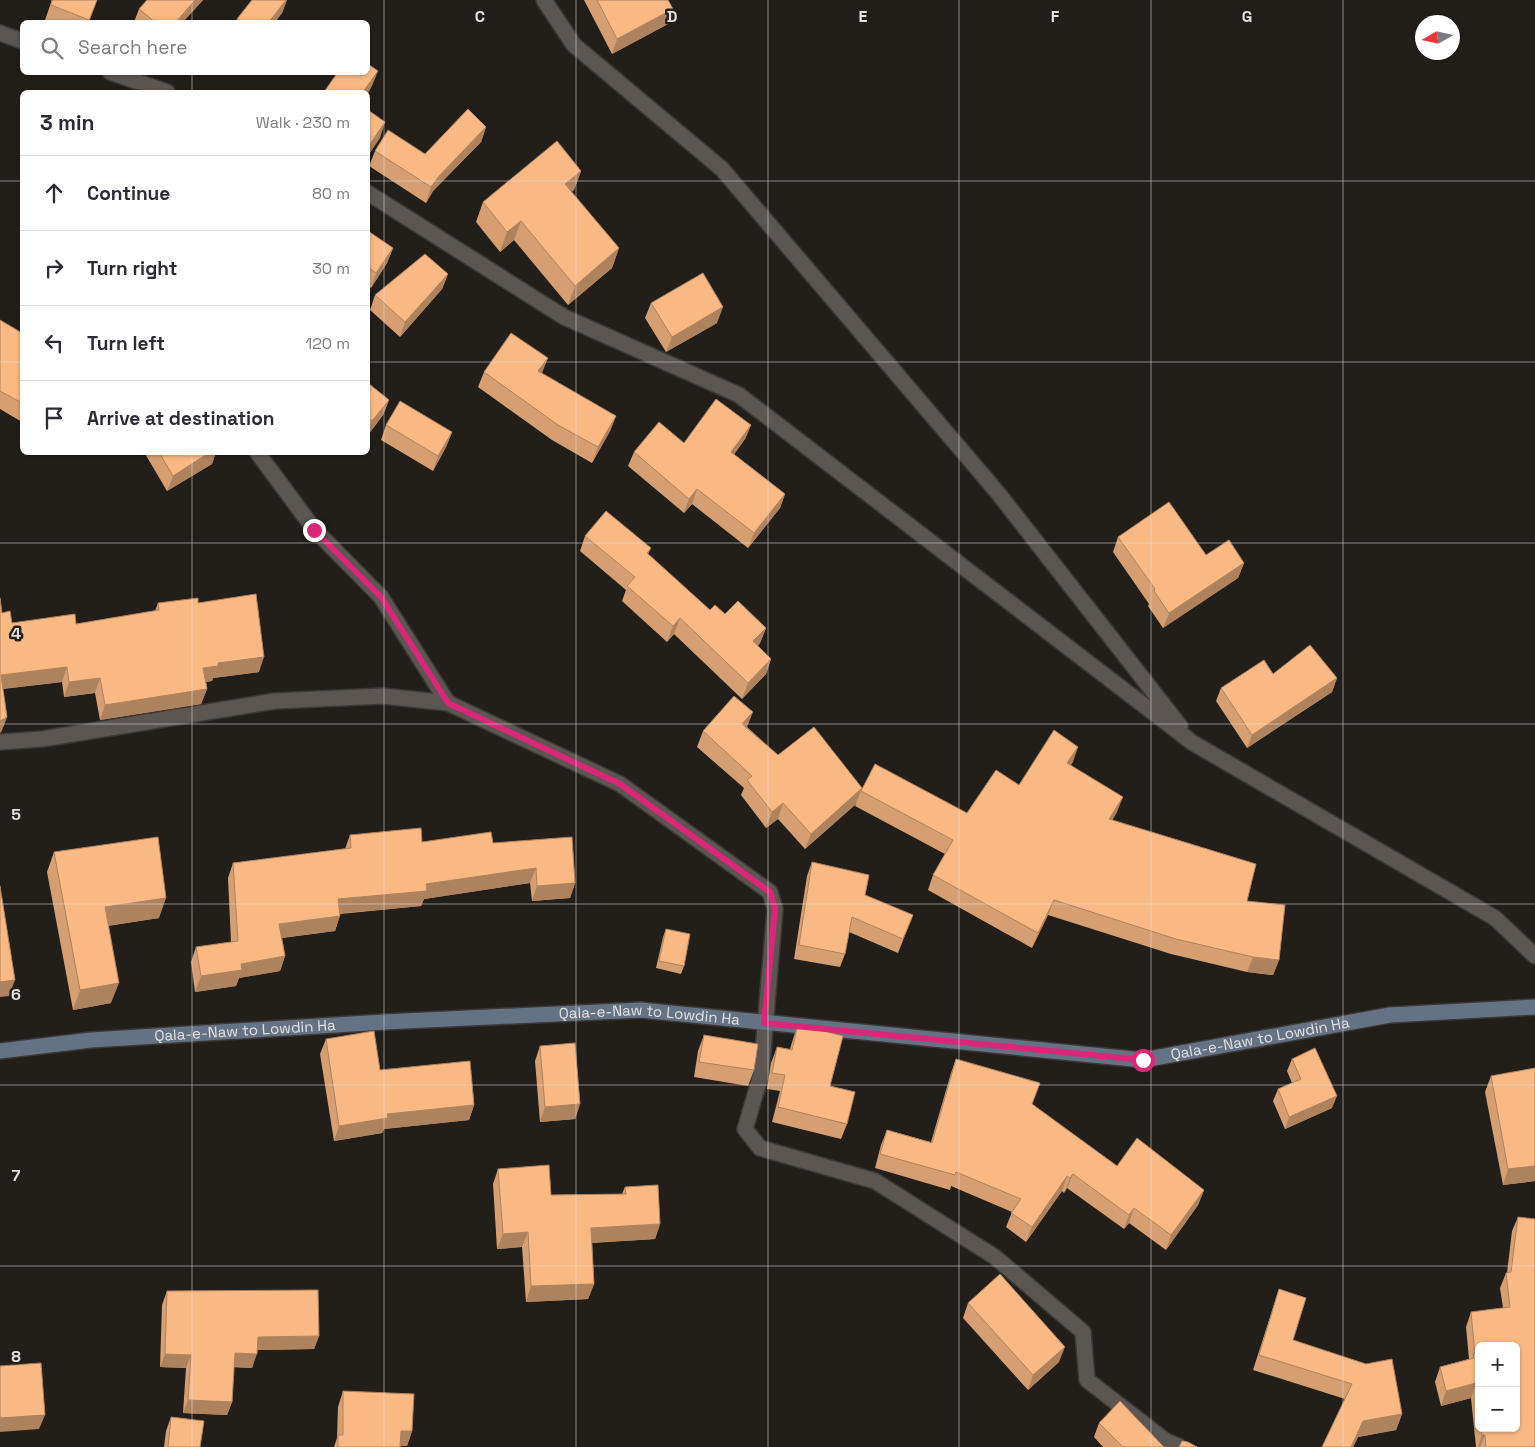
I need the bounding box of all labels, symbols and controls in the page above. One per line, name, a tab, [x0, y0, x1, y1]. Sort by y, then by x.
text: C	[475, 6, 485, 27]
text: D	[667, 6, 677, 27]
text: E	[859, 6, 868, 27]
text: F	[1051, 6, 1060, 27]
text: G	[1242, 6, 1252, 27]
north arrow	[1415, 15, 1460, 60]
search box	[20, 20, 370, 75]
icon: search	[38, 34, 66, 62]
text: Search here	[78, 35, 188, 60]
text: 3 min	[40, 109, 95, 136]
text: Walk · 230 m	[256, 112, 350, 133]
icon: ahead	[40, 179, 68, 207]
text: Continue	[87, 181, 170, 206]
text: 80 m	[312, 183, 350, 204]
icon: right	[40, 254, 68, 282]
text: Turn right	[87, 256, 177, 281]
text: 30 m	[312, 258, 350, 279]
icon: left	[40, 329, 68, 357]
text: Turn left	[87, 331, 165, 356]
text: 120 m	[306, 333, 350, 354]
icon: arrive	[40, 404, 68, 432]
text: Arrive at destination	[87, 406, 275, 431]
route end	[303, 519, 326, 542]
text: 4	[11, 623, 21, 644]
text: 5	[11, 804, 21, 825]
text: 6	[11, 984, 21, 1005]
street label: Qala-e-Naw to Lowdin Ha	[558, 1000, 741, 1029]
street label: Qala-e-Naw to Lowdin Ha	[1169, 1012, 1351, 1064]
street label: Qala-e-Naw to Lowdin Ha	[154, 1015, 337, 1045]
route start	[1132, 1049, 1155, 1072]
text: 7	[12, 1165, 21, 1186]
map controls	[1475, 1342, 1520, 1432]
button: +	[1475, 1342, 1520, 1387]
text: 8	[11, 1346, 21, 1367]
button: −	[1475, 1387, 1520, 1432]

